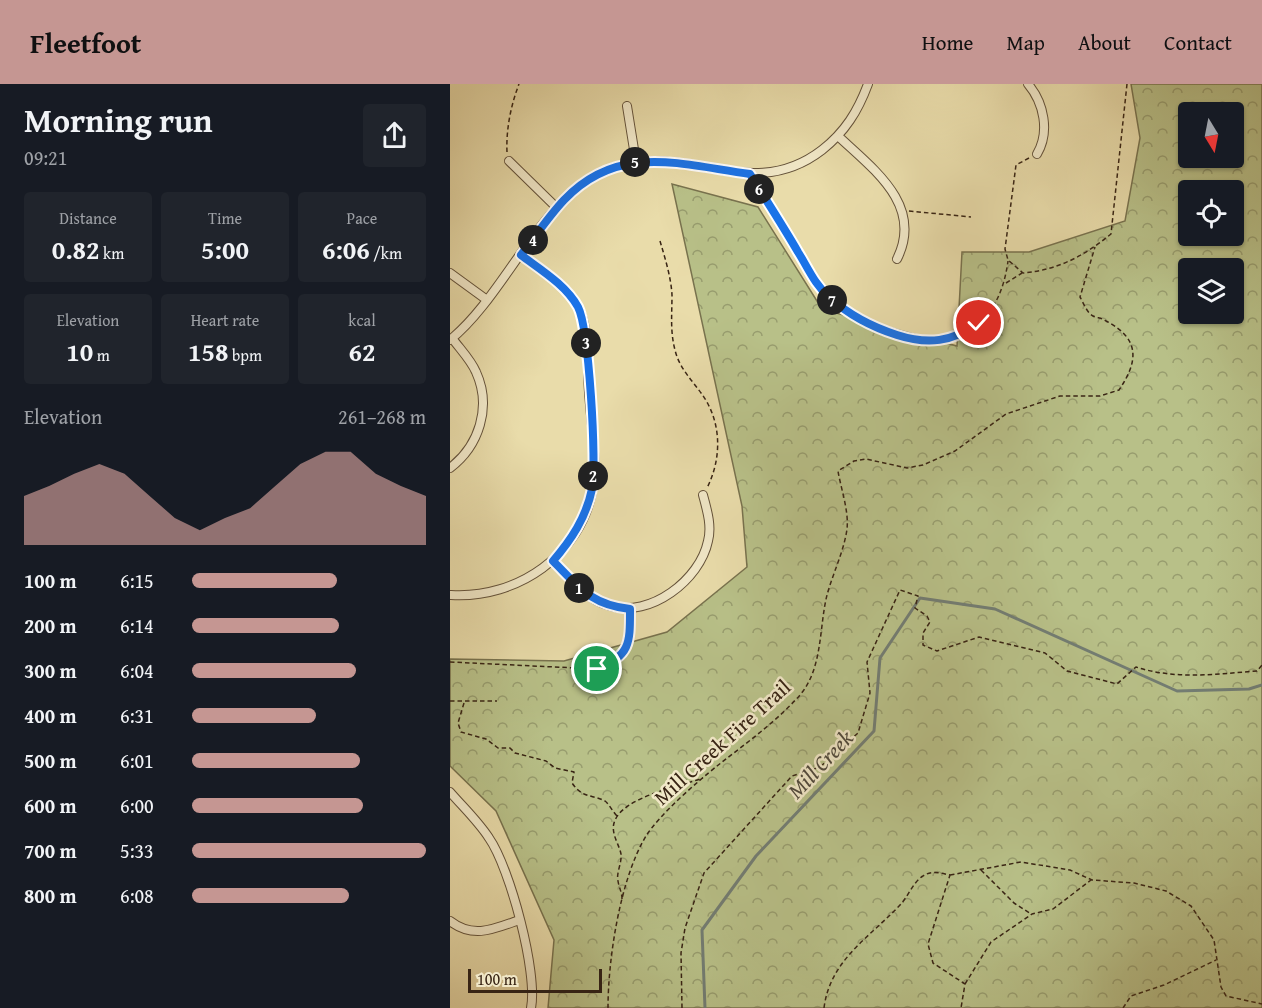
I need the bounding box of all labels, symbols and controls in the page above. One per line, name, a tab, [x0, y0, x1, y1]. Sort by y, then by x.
text: Fleetfoot	[30, 22, 141, 63]
text: Home	[922, 27, 973, 58]
text: Map	[1006, 27, 1045, 58]
text: About	[1078, 27, 1131, 58]
text: Contact	[1164, 27, 1232, 58]
text: Morning run	[24, 96, 213, 144]
north arrow	[1178, 102, 1244, 168]
map controls	[1178, 102, 1244, 324]
button: share	[363, 104, 426, 167]
text: 09:21	[24, 143, 67, 172]
pin: 5	[620, 147, 650, 177]
text: 5	[631, 150, 639, 174]
pin: 6	[744, 174, 774, 204]
text: 6	[755, 177, 763, 201]
button: locate	[1178, 180, 1244, 246]
text: Distance	[59, 206, 117, 230]
text: Time	[208, 206, 242, 230]
text: Pace	[347, 206, 377, 230]
pin: 4	[518, 225, 548, 255]
text: 4	[529, 228, 537, 252]
text: 0.82	[52, 230, 100, 269]
text: 5:00	[201, 230, 249, 269]
text: 6:06	[322, 230, 370, 269]
text: km	[100, 241, 124, 265]
text: /km	[370, 241, 402, 265]
button: layers	[1178, 258, 1244, 324]
pin: 7	[817, 285, 847, 315]
text: 7	[828, 288, 836, 312]
pin	[953, 297, 1004, 348]
icon: check	[962, 306, 995, 339]
text: Elevation	[57, 308, 119, 332]
text: Heart rate	[191, 308, 259, 332]
text: kcal	[348, 308, 376, 332]
pin: 3	[571, 328, 601, 358]
text: 3	[582, 331, 590, 355]
text: 10	[66, 332, 93, 371]
text: 158	[188, 332, 228, 371]
text: 62	[349, 332, 375, 371]
text: m	[93, 343, 110, 367]
text: bpm	[228, 343, 262, 367]
text: Elevation	[24, 402, 102, 431]
text: 261–268 m	[338, 402, 426, 431]
pin: 2	[578, 461, 608, 491]
text: 2	[589, 464, 597, 488]
text: 100 m	[24, 566, 77, 595]
text: 6:15	[120, 566, 154, 595]
pin: 1	[564, 573, 594, 603]
text: 1	[575, 576, 583, 600]
text: 200 m	[24, 611, 77, 640]
text: 6:14	[120, 611, 154, 640]
pin	[571, 643, 622, 694]
icon: arrive	[580, 652, 613, 685]
text: 300 m	[24, 656, 77, 685]
text: 6:04	[120, 656, 154, 685]
street label: Mill Creek Fire Trail	[647, 672, 798, 812]
text: 400 m	[24, 701, 77, 730]
text: 6:31	[120, 701, 154, 730]
water label: Mill Creek	[780, 722, 861, 806]
text: 500 m	[24, 746, 77, 775]
text: 6:01	[120, 746, 154, 775]
text: 600 m	[24, 791, 77, 820]
text: 6:00	[120, 791, 154, 820]
text: 700 m	[24, 836, 77, 865]
text: 5:33	[120, 836, 154, 865]
text: 800 m	[24, 881, 77, 910]
text: 6:08	[120, 881, 154, 910]
scale bar	[468, 966, 602, 994]
text: 100 m	[477, 967, 517, 991]

